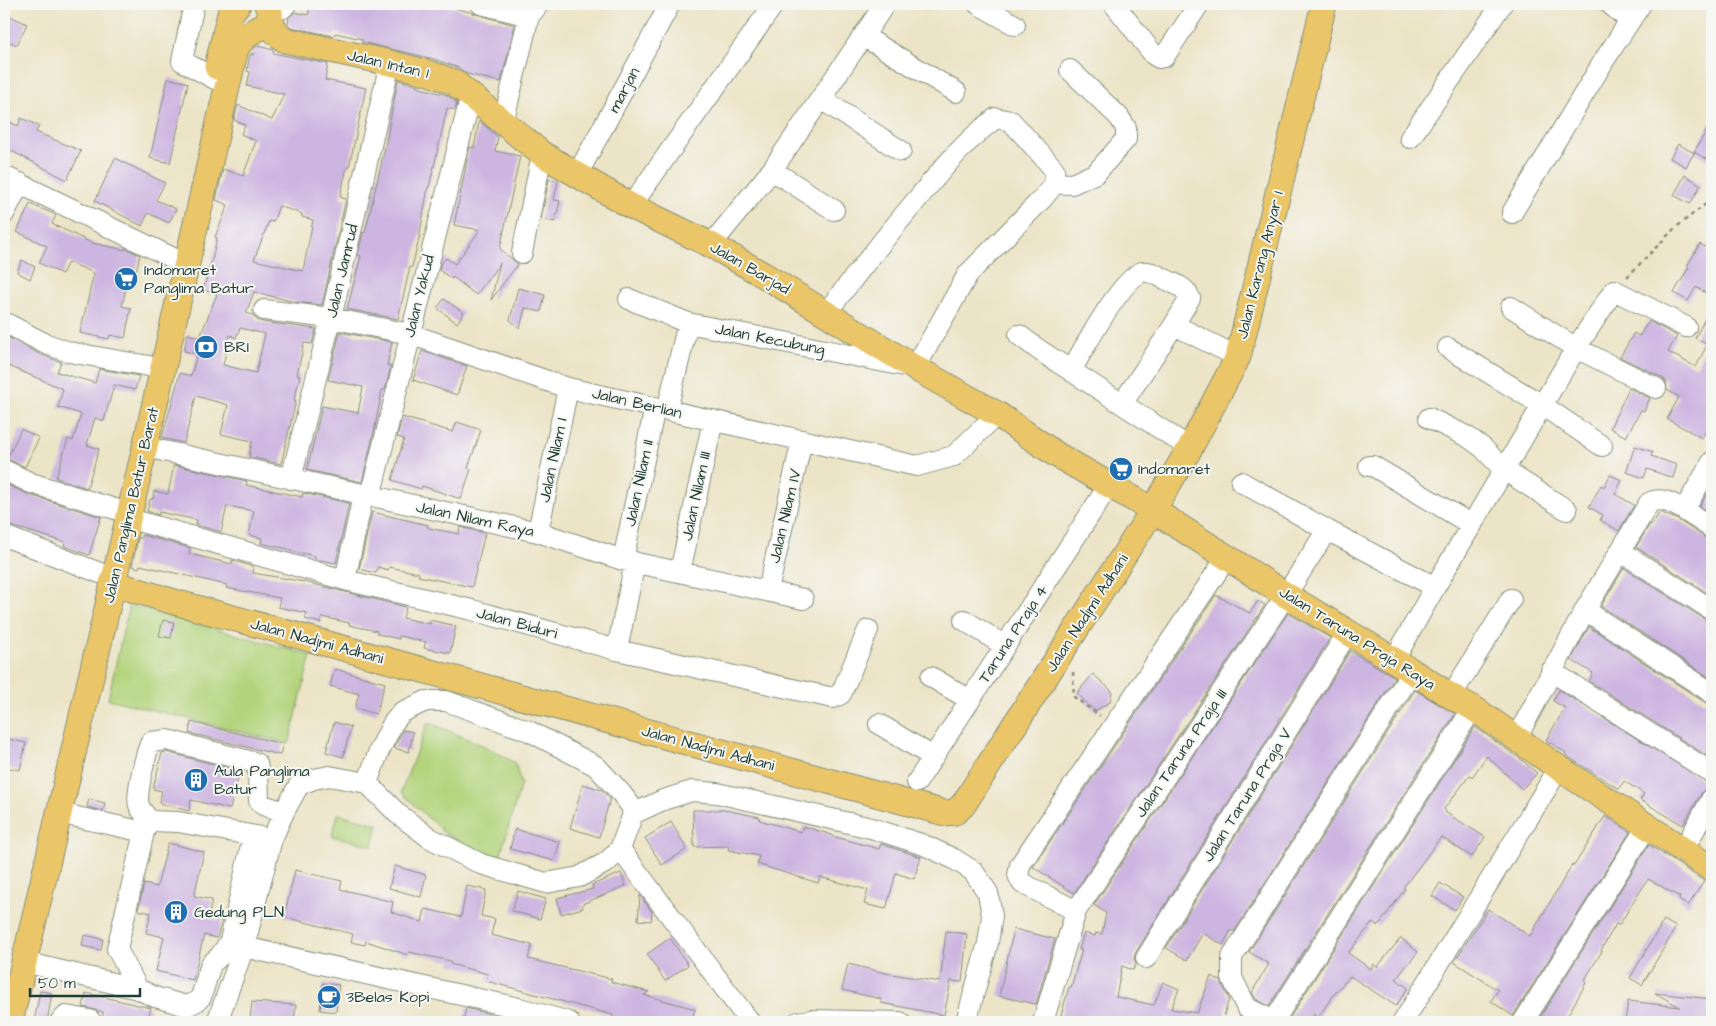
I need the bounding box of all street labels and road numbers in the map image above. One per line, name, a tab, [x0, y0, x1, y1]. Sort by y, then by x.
street label: Jalan Intan 1	[345, 44, 431, 84]
street label: marjan	[603, 63, 645, 117]
street label: Jalan Karang Anyar 1	[1231, 189, 1290, 341]
street label: Jalan Jamrud	[320, 222, 364, 320]
street label: Jalan Barjad	[706, 236, 794, 300]
street label: Jalan Yakud	[398, 252, 440, 340]
street label: Jalan Kecubung	[713, 318, 827, 361]
street label: Jalan Berlian	[590, 382, 684, 424]
street label: Jalan Panglima Batur Barat	[98, 404, 165, 605]
street label: Jalan Nilam I	[533, 416, 573, 504]
street label: Jalan Nilam II	[619, 437, 659, 529]
street label: Jalan Nilam III	[676, 449, 716, 543]
street label: Jalan Nilam IV	[763, 467, 807, 565]
street label: Jalan Nilam Raya	[414, 496, 536, 543]
street label: Jalan Nadjmi Adhani	[1040, 549, 1134, 676]
street label: Taruna Praja 4	[973, 581, 1053, 687]
street label: Jalan Taruna Praja Raya	[1274, 581, 1439, 696]
street label: Jalan Biduri	[474, 602, 561, 645]
street label: Jalan Nadjmi Adhani	[248, 613, 387, 670]
street label: Jalan Taruna Praja III	[1130, 684, 1232, 822]
street label: Jalan Nadjmi Adhani	[639, 720, 778, 777]
street label: Jalan Taruna Praja V	[1197, 724, 1297, 866]

